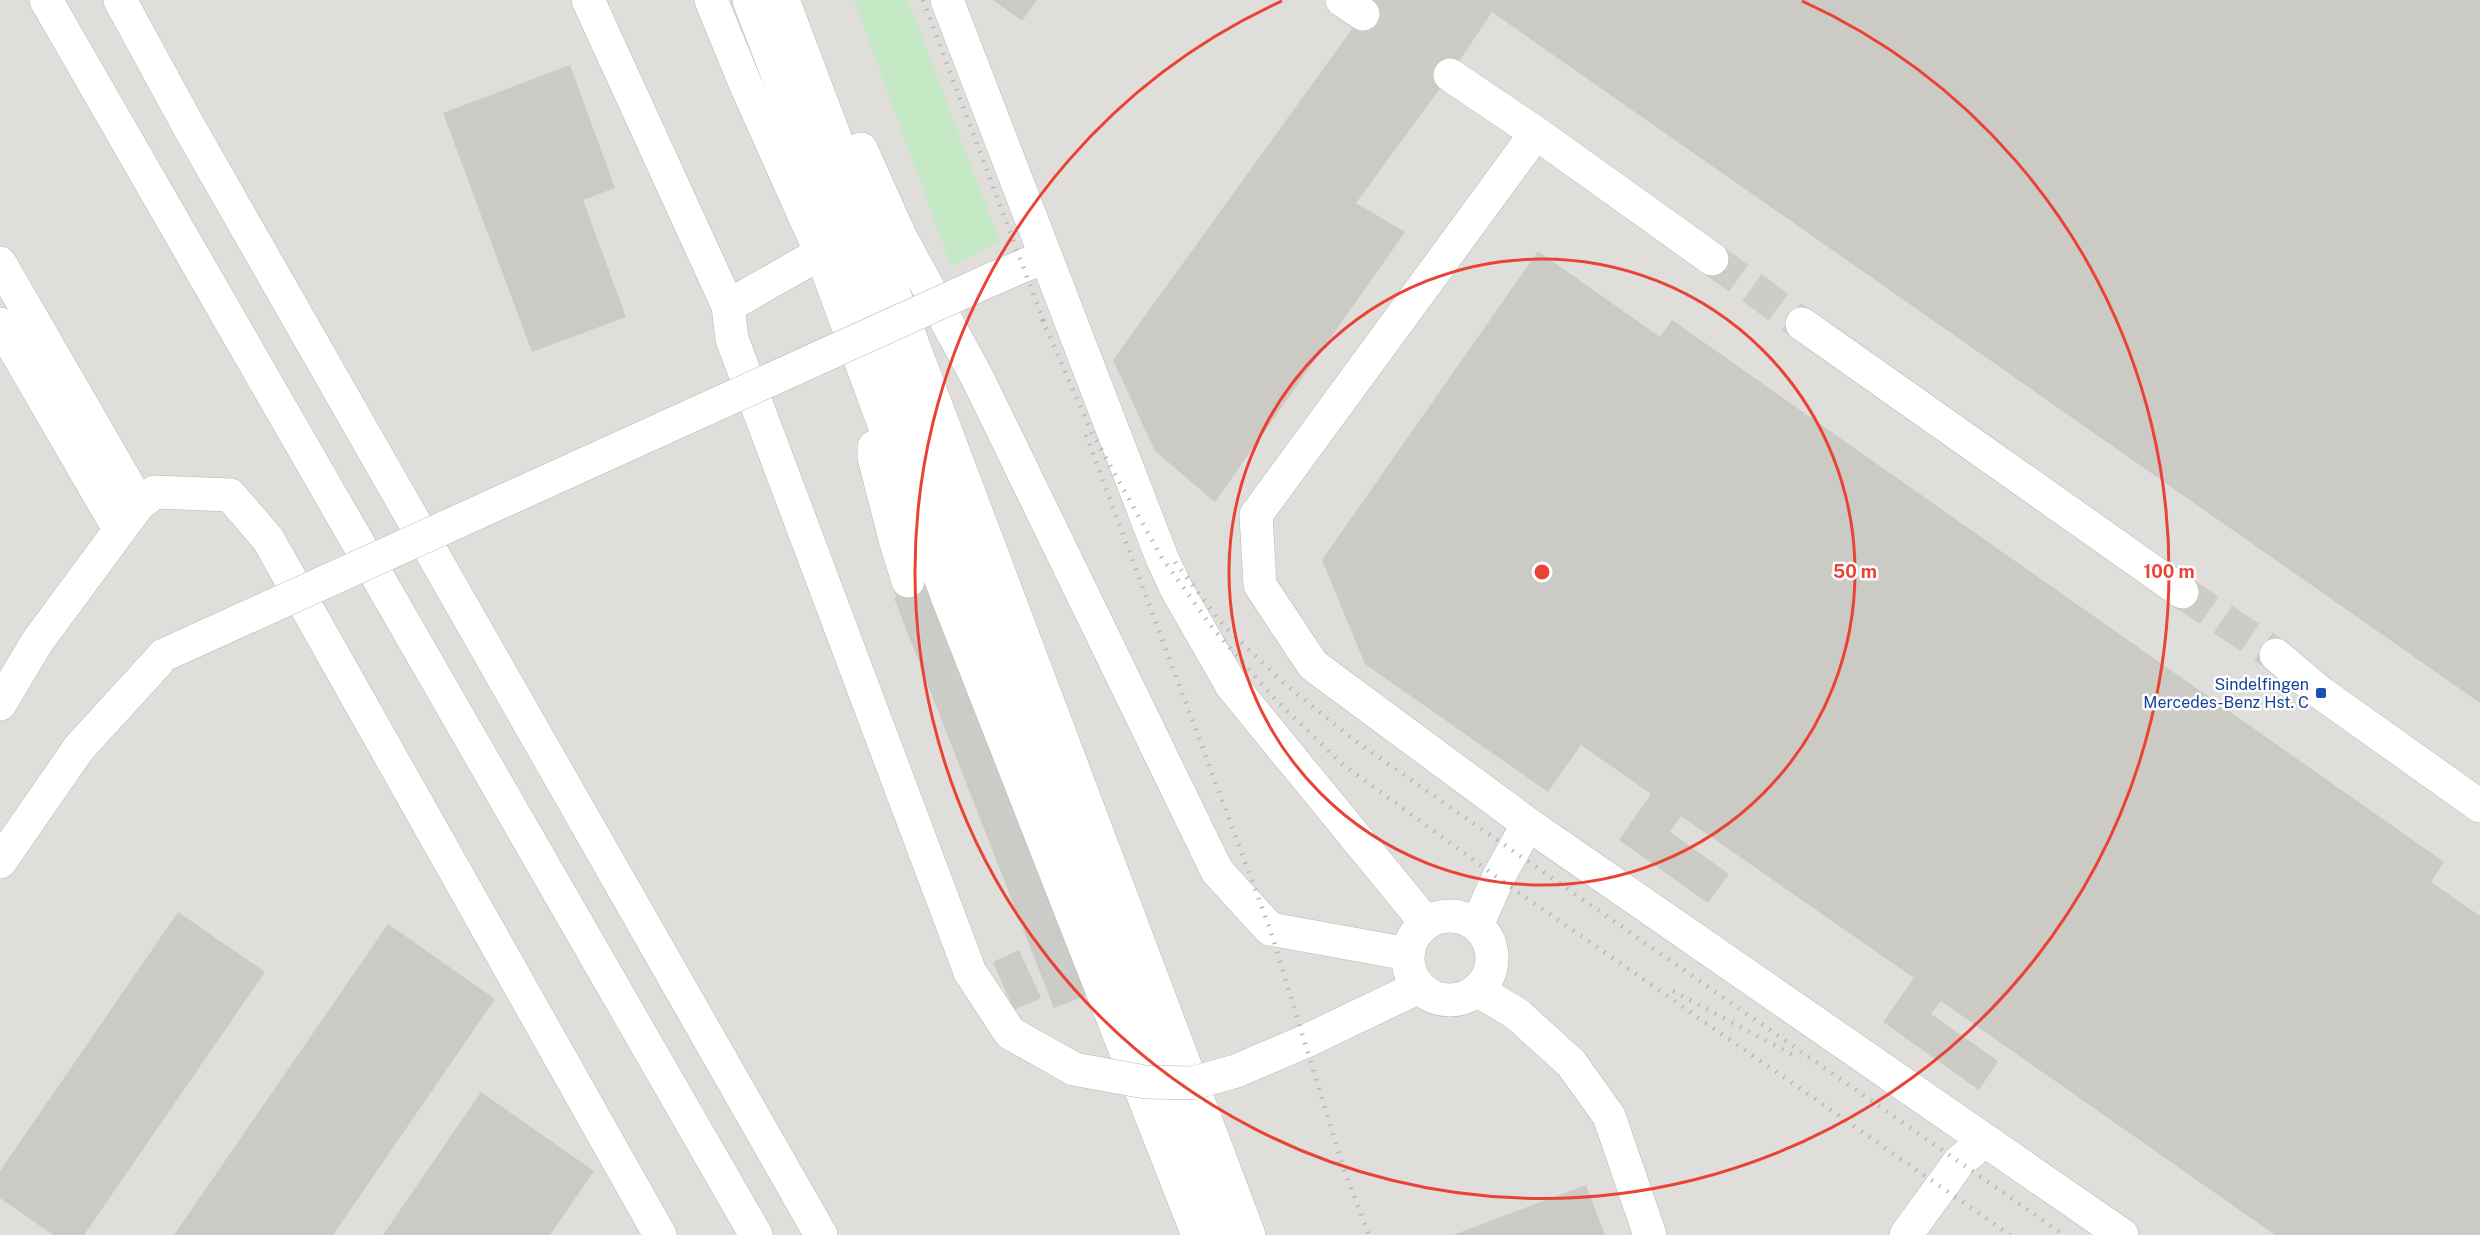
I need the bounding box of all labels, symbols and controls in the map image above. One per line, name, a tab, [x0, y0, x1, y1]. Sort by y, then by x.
text: 50 m	[1833, 561, 1877, 582]
text: 100 m	[2143, 561, 2195, 582]
centre of rings	[1532, 562, 1552, 582]
place label: Sindelfingen Mercedes-Benz Hst. C	[2143, 675, 2309, 712]
marker: Sindelfingen Mercedes-Benz Hst. C	[2314, 686, 2328, 700]

